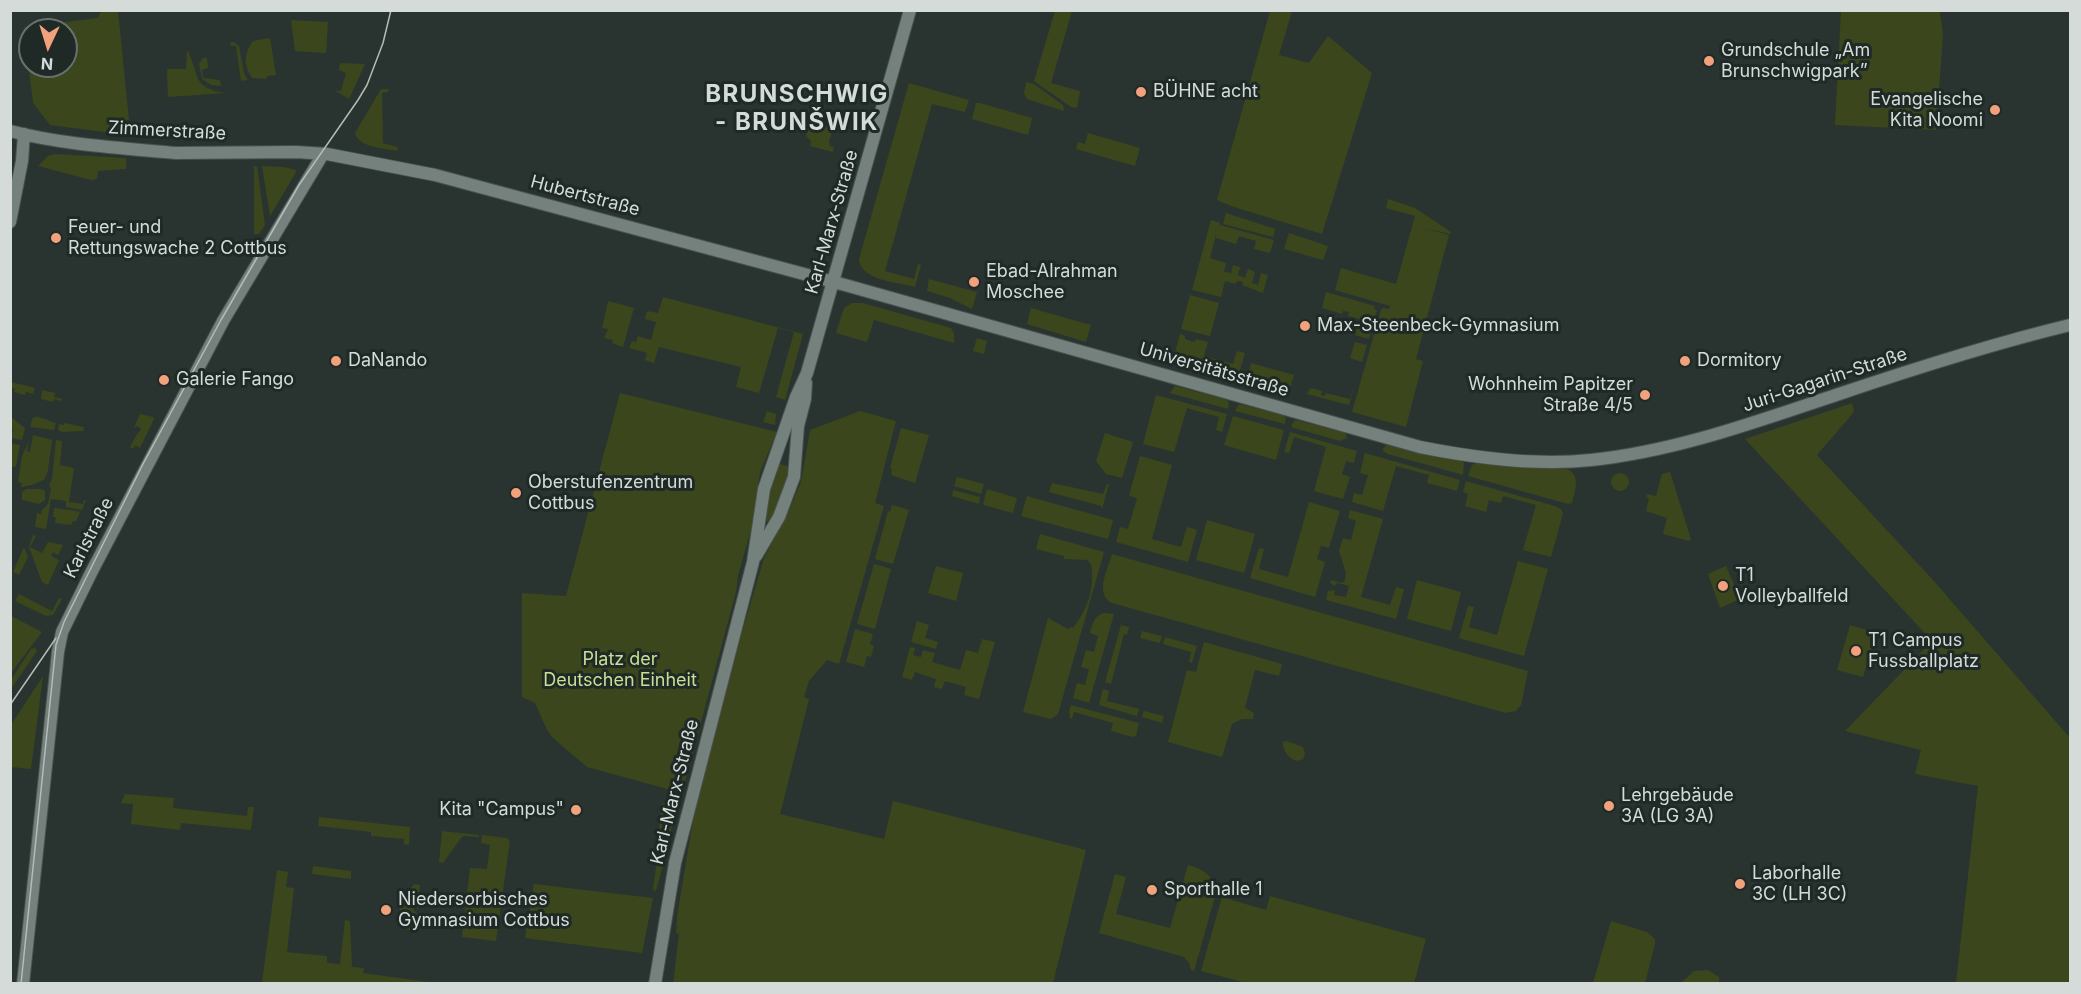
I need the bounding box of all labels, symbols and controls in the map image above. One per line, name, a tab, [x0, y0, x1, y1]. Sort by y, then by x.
north arrow	[18, 18, 78, 78]
place label: Grundschule „Am Brunschwigpark”	[1721, 40, 1870, 82]
text: N	[40, 54, 54, 74]
marker: Grundschule „Am Brunschwigpark”	[1702, 54, 1716, 68]
district label: BRUNSCHWIG - BRUNŠWIK	[705, 81, 889, 137]
place label: BÜHNE acht	[1153, 81, 1258, 103]
marker: BÜHNE acht	[1134, 85, 1148, 99]
place label: Evangelische Kita Noomi	[1870, 89, 1983, 132]
marker: Evangelische Kita Noomi	[1988, 103, 2002, 117]
street label: Zimmerstraße	[107, 117, 227, 145]
street label: Karl-Marx-Straße	[801, 147, 863, 297]
street label: Hubertstraße	[528, 171, 642, 221]
place label: Feuer- und Rettungswache 2 Cottbus	[68, 217, 287, 260]
marker: Feuer- und Rettungswache 2 Cottbus	[49, 231, 63, 245]
place label: Ebad-Alrahman Moschee	[986, 261, 1118, 304]
marker: Ebad-Alrahman Moschee	[967, 275, 981, 289]
place label: Max-Steenbeck-Gymnasium	[1317, 315, 1559, 337]
marker: Max-Steenbeck-Gymnasium	[1298, 319, 1312, 333]
street label: Universitätsstraße	[1137, 338, 1291, 402]
street label: Juri-Gagarin-Straße	[1740, 343, 1910, 417]
place label: DaNando	[348, 350, 427, 372]
place label: Dormitory	[1697, 350, 1782, 372]
marker: DaNando	[329, 354, 343, 368]
marker: Dormitory	[1678, 354, 1692, 368]
place label: Galerie Fango	[176, 369, 294, 391]
marker: Galerie Fango	[157, 373, 171, 387]
place label: Wohnheim Papitzer Straße 4/5	[1468, 374, 1633, 416]
marker: Wohnheim Papitzer Straße 4/5	[1638, 388, 1652, 402]
place label: Oberstufenzentrum Cottbus	[528, 472, 693, 514]
marker: Oberstufenzentrum Cottbus	[509, 486, 523, 500]
street label: Karlstraße	[60, 494, 118, 582]
place label: T1 Volleyballfeld	[1735, 565, 1848, 608]
marker: T1 Volleyballfeld	[1716, 579, 1730, 593]
place label: T1 Campus Fussballplatz	[1868, 630, 1979, 672]
marker: T1 Campus Fussballplatz	[1849, 644, 1863, 658]
park label: Platz der Deutschen Einheit	[543, 649, 697, 692]
street label: Karl-Marx-Straße	[647, 717, 703, 867]
place label: Lehrgebäude 3A (LG 3A)	[1621, 785, 1734, 828]
place label: Kita "Campus"	[439, 799, 564, 821]
marker: Lehrgebäude 3A (LG 3A)	[1602, 799, 1616, 813]
marker: Kita "Campus"	[569, 803, 583, 817]
place label: Laborhalle 3C (LH 3C)	[1752, 863, 1847, 906]
marker: Laborhalle 3C (LH 3C)	[1733, 877, 1747, 891]
place label: Sporthalle 1	[1164, 879, 1263, 901]
marker: Sporthalle 1	[1145, 883, 1159, 897]
place label: Niedersorbisches Gymnasium Cottbus	[398, 889, 570, 932]
marker: Niedersorbisches Gymnasium Cottbus	[379, 903, 393, 917]

